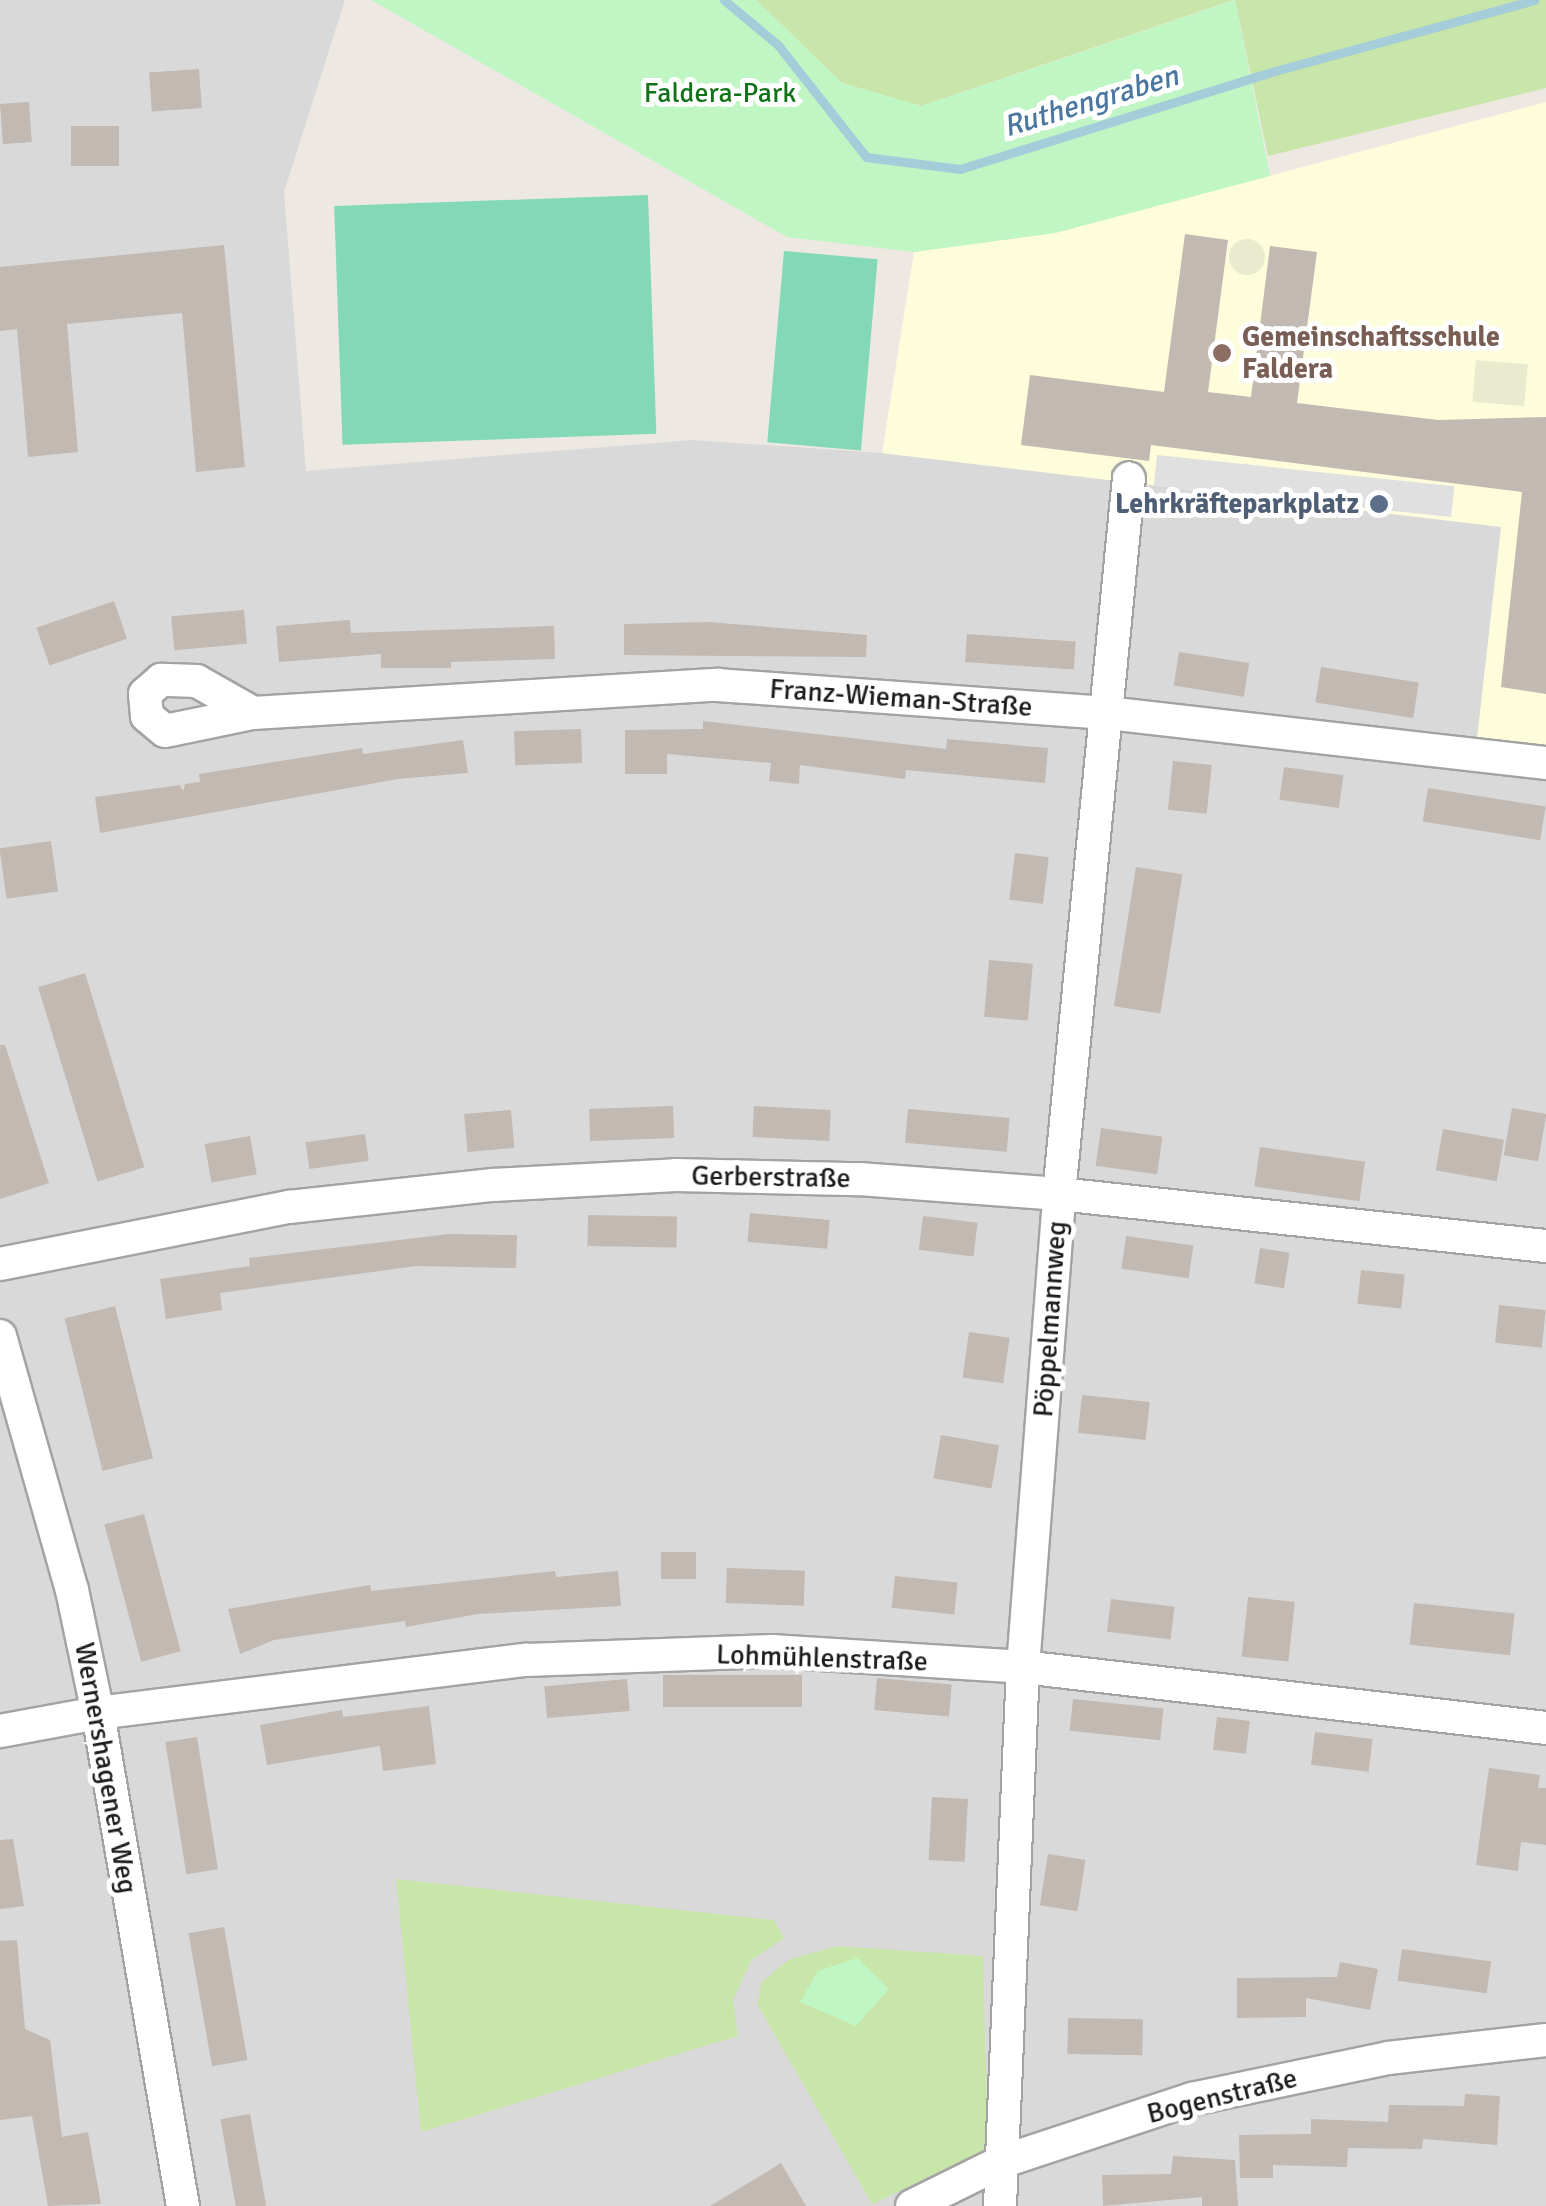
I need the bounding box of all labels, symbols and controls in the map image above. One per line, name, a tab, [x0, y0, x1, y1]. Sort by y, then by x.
water label: Ruthengraben	[999, 58, 1183, 146]
park label: Faldera-Park	[644, 76, 796, 110]
place label: Gemeinschaftsschule Faldera	[1242, 320, 1500, 386]
marker: Gemeinschaftsschule Faldera	[1211, 342, 1233, 364]
place label: Lehrkräfteparkplatz	[1115, 487, 1359, 521]
marker: Lehrkräfteparkplatz	[1368, 493, 1390, 515]
street label: Franz-Wieman-Straße	[768, 672, 1034, 724]
street label: Gerberstraße	[691, 1159, 851, 1195]
street label: Pöppelmannweg	[1026, 1220, 1074, 1418]
street label: Lohmühlenstraße	[716, 1638, 928, 1678]
street label: Wernershagener Weg	[67, 1640, 145, 1896]
street label: Bogenstraße	[1143, 2061, 1301, 2131]

